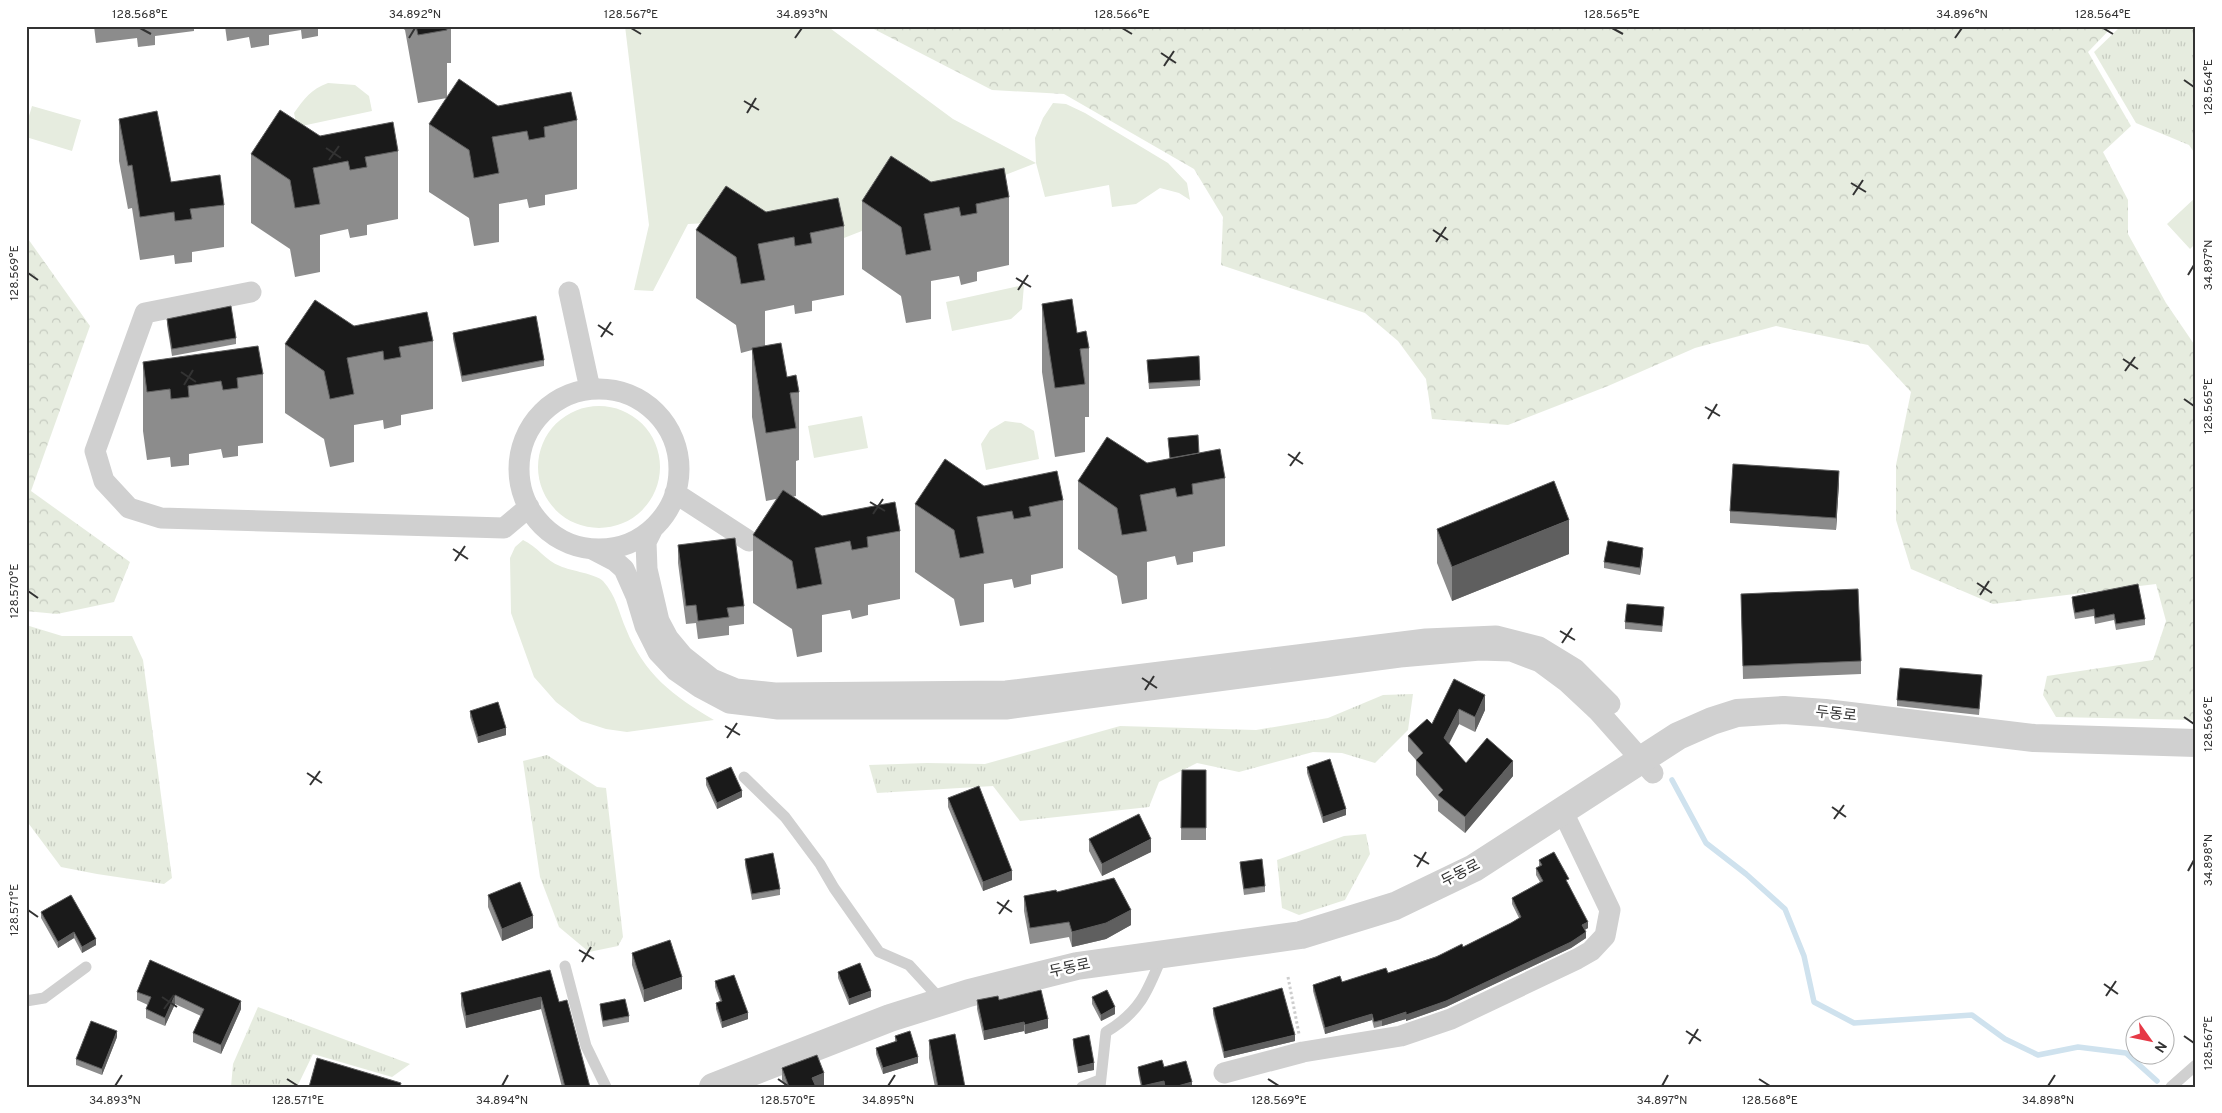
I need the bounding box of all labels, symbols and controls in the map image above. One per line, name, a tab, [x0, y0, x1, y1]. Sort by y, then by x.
text: 128.568°E	[112, 7, 168, 23]
text: 34.892°N	[389, 7, 441, 23]
text: 128.567°E	[604, 7, 658, 23]
text: 34.893°N	[776, 7, 828, 23]
text: 128.566°E	[1094, 7, 1150, 23]
text: 128.565°E	[1584, 7, 1640, 23]
text: 34.896°N	[1936, 7, 1988, 23]
text: 128.564°E	[2075, 7, 2131, 23]
text: 128.564°E	[2201, 59, 2217, 115]
text: 34.897°N	[2201, 240, 2217, 290]
text: 128.569°E	[7, 245, 23, 301]
text: 128.565°E	[2201, 378, 2217, 434]
text: 128.570°E	[7, 564, 23, 618]
text: 128.566°E	[2201, 696, 2217, 752]
street label: 두동로	[1814, 703, 1858, 727]
text: 34.898°N	[2201, 834, 2217, 886]
street label: 두동로	[1438, 856, 1484, 892]
text: 128.571°E	[7, 884, 23, 936]
street label: 두동로	[1048, 955, 1092, 983]
north arrow	[2124, 1016, 2174, 1066]
text: 128.567°E	[2201, 1016, 2217, 1070]
text: N	[2150, 1037, 2170, 1055]
text: 34.893°N	[89, 1093, 141, 1109]
text: 128.571°E	[272, 1093, 324, 1109]
text: 34.894°N	[476, 1093, 528, 1109]
text: 128.570°E	[761, 1093, 815, 1109]
text: 34.895°N	[862, 1093, 914, 1109]
text: 128.569°E	[1251, 1093, 1307, 1109]
text: 34.897°N	[1637, 1093, 1687, 1109]
text: 128.568°E	[1742, 1093, 1798, 1109]
text: 34.898°N	[2022, 1093, 2074, 1109]

